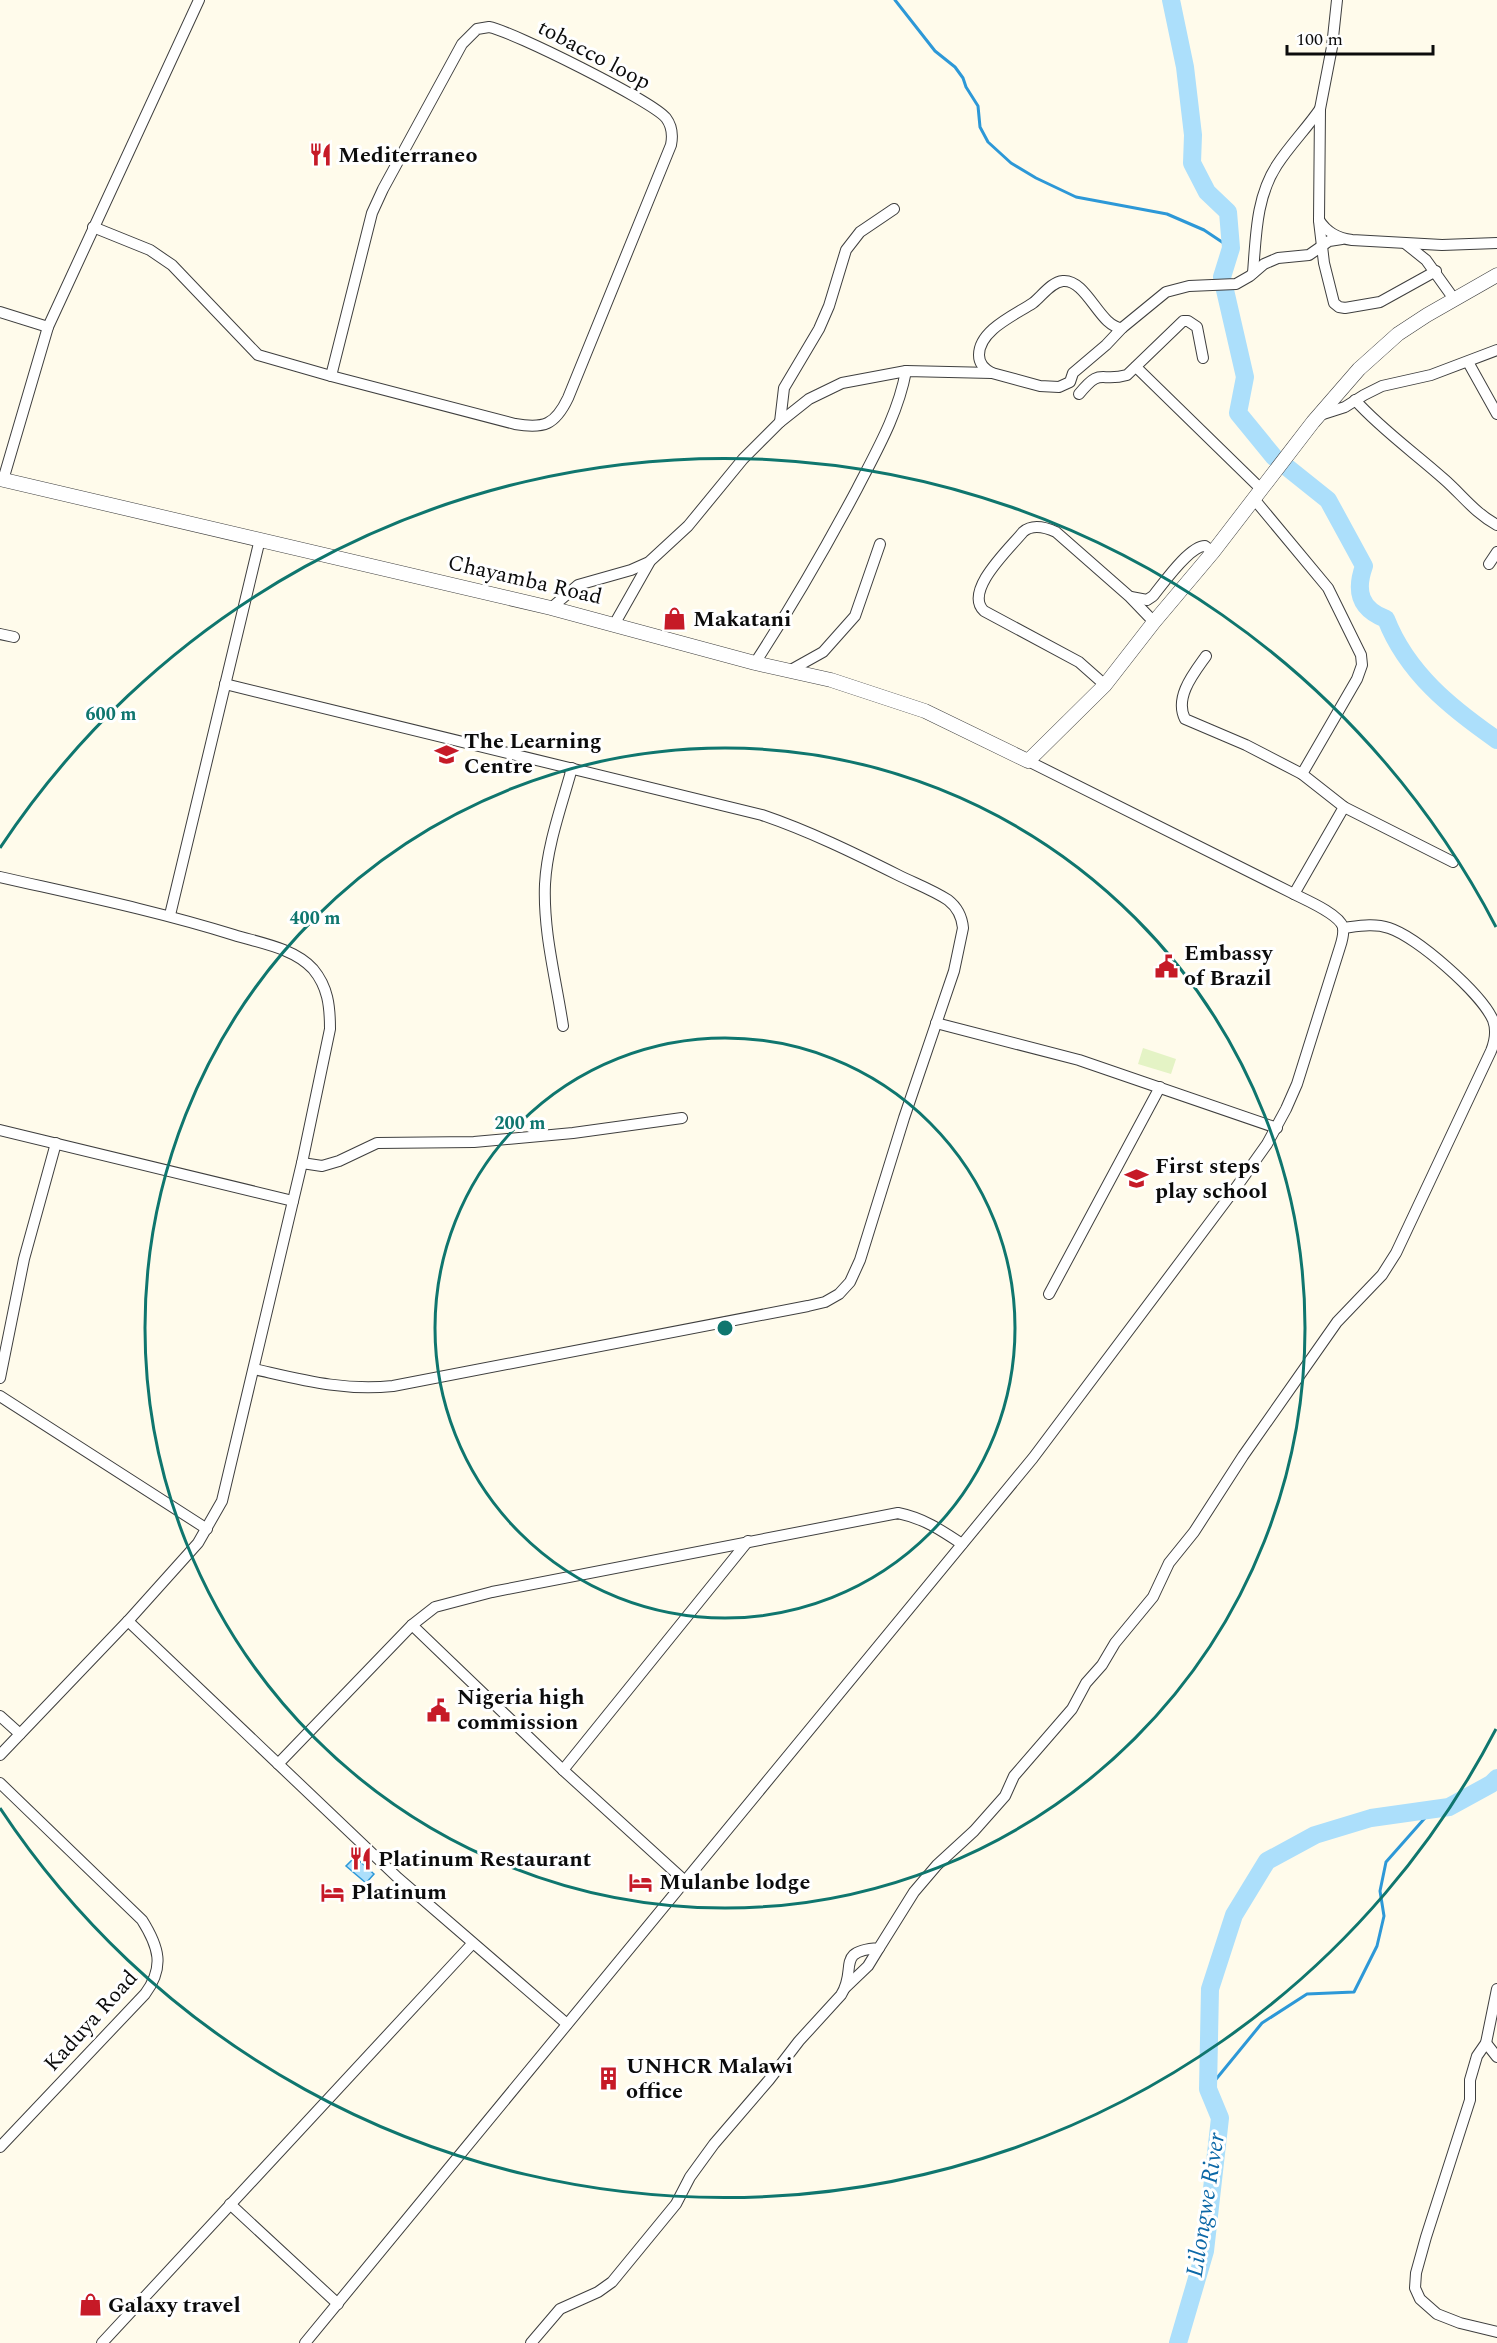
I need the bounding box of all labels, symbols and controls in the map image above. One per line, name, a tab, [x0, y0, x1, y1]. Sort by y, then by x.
street label: tobacco loop	[532, 11, 656, 99]
scale bar	[1287, 18, 1432, 56]
text: 100 m	[1296, 26, 1343, 53]
place label: Mediterraneo	[338, 139, 477, 172]
restaurant icon: Mediterraneo	[307, 142, 333, 168]
street label: Chayamba Road	[445, 546, 605, 614]
place label: Makatani	[693, 603, 791, 636]
shop icon: Makatani	[662, 606, 688, 632]
text: 600 m	[85, 701, 137, 728]
place label: The Learning Centre	[464, 725, 602, 783]
school or university icon: The Learning Centre	[433, 741, 459, 767]
text: 400 m	[289, 905, 341, 932]
place label: Embassy of Brazil	[1184, 937, 1274, 995]
public building icon: Embassy of Brazil	[1153, 953, 1179, 979]
text: 200 m	[494, 1110, 546, 1137]
place label: First steps play school	[1155, 1150, 1268, 1208]
school or university icon: First steps play school	[1124, 1166, 1150, 1192]
centre of rings	[715, 1318, 735, 1338]
place label: Nigeria high commission	[457, 1681, 585, 1739]
public building icon: Nigeria high commission	[426, 1697, 452, 1723]
place label: Platinum Restaurant	[378, 1843, 591, 1876]
restaurant icon: Platinum Restaurant	[347, 1846, 373, 1872]
place label: Mulanbe lodge	[659, 1866, 810, 1899]
hotel icon: Mulanbe lodge	[628, 1869, 654, 1895]
place label: Platinum	[351, 1876, 447, 1909]
hotel icon: Platinum	[320, 1879, 346, 1905]
street label: Kaduya Road	[36, 1963, 146, 2079]
place label: UNHCR Malawi office	[626, 2050, 793, 2108]
building icon: UNHCR Malawi office	[595, 2066, 621, 2092]
water label: Lilongwe River	[1177, 2130, 1235, 2280]
place label: Galaxy travel	[108, 2289, 241, 2322]
shop icon: Galaxy travel	[77, 2292, 103, 2318]

